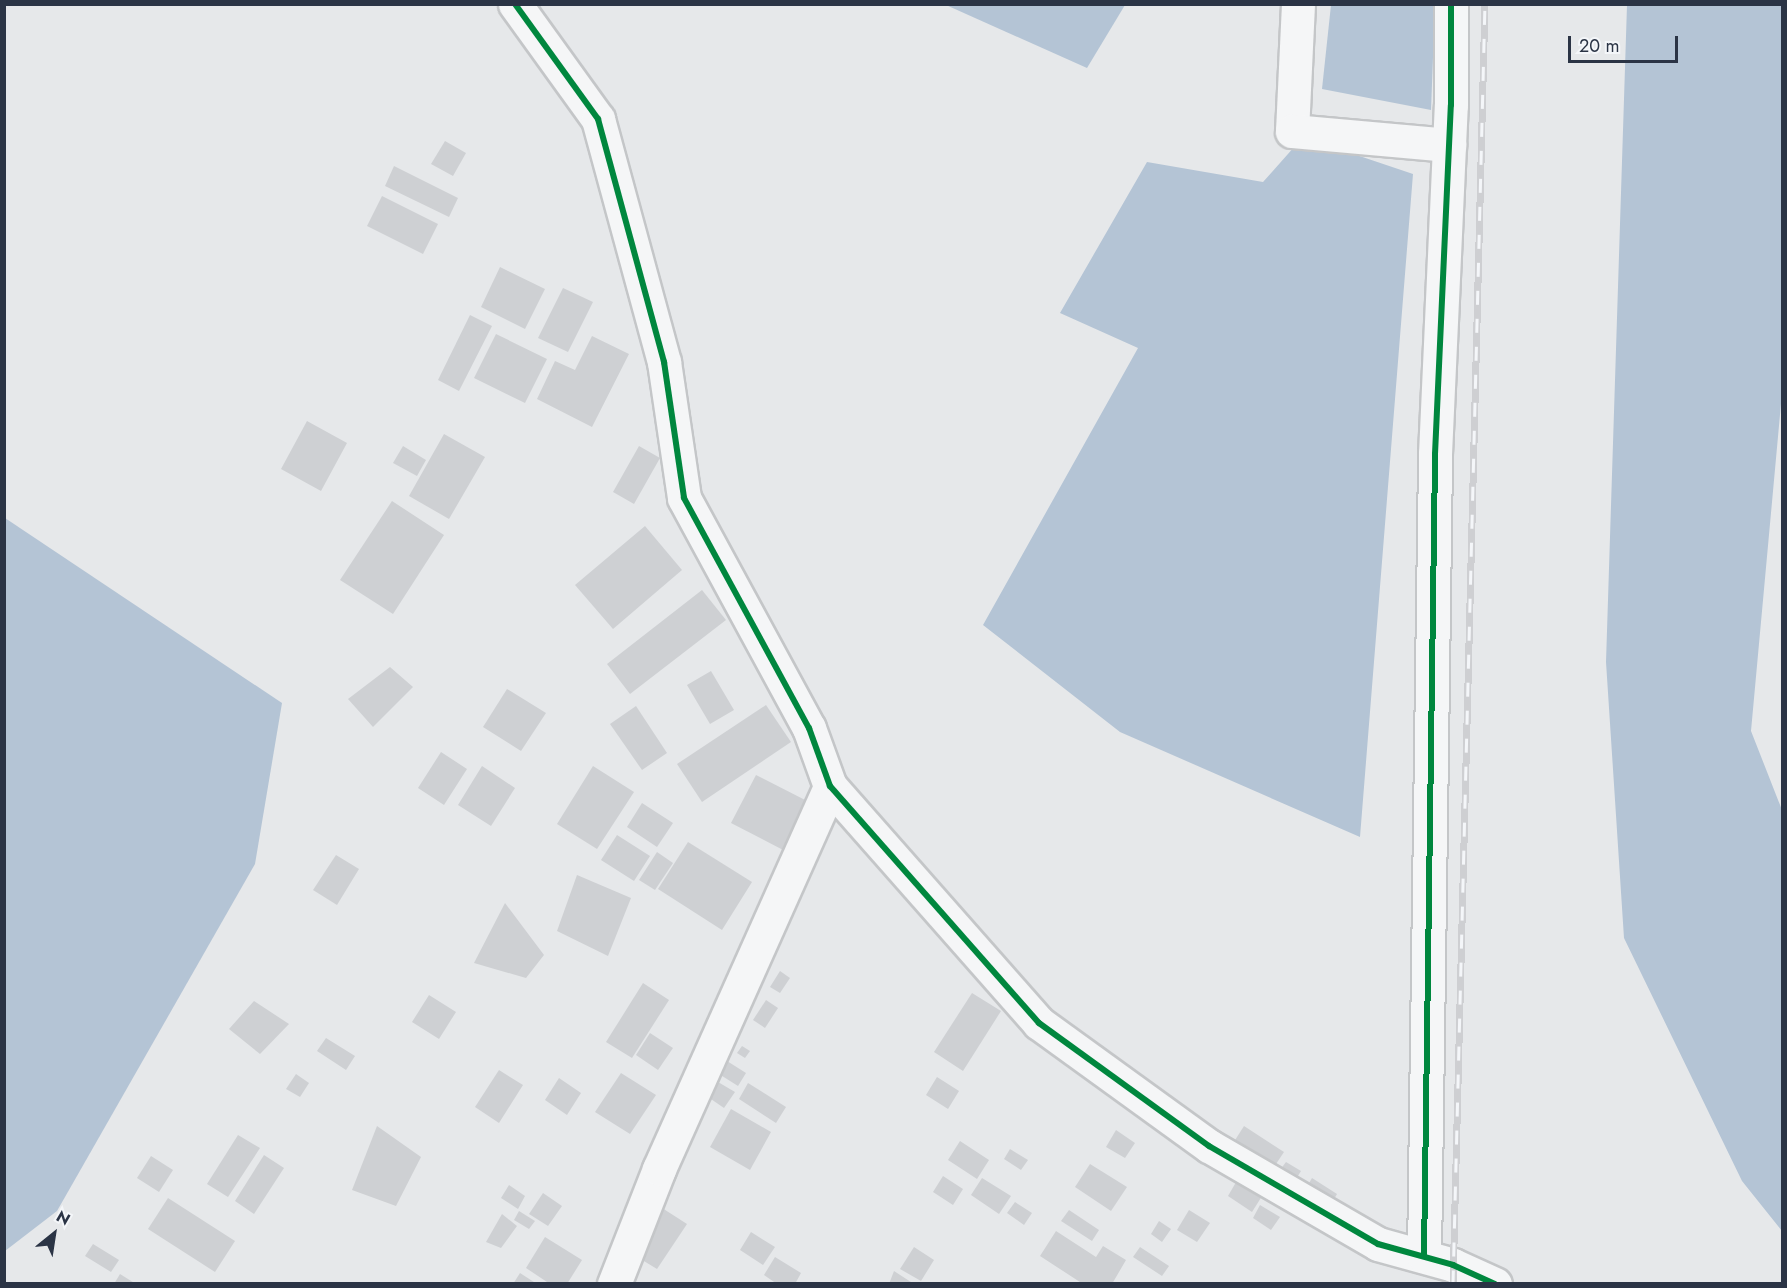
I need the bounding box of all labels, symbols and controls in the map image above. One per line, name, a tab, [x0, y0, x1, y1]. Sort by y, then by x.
scale bar	[1571, 24, 1680, 62]
text: 20 m	[1579, 33, 1619, 59]
north arrow	[24, 1204, 84, 1264]
text: N	[52, 1205, 75, 1231]

